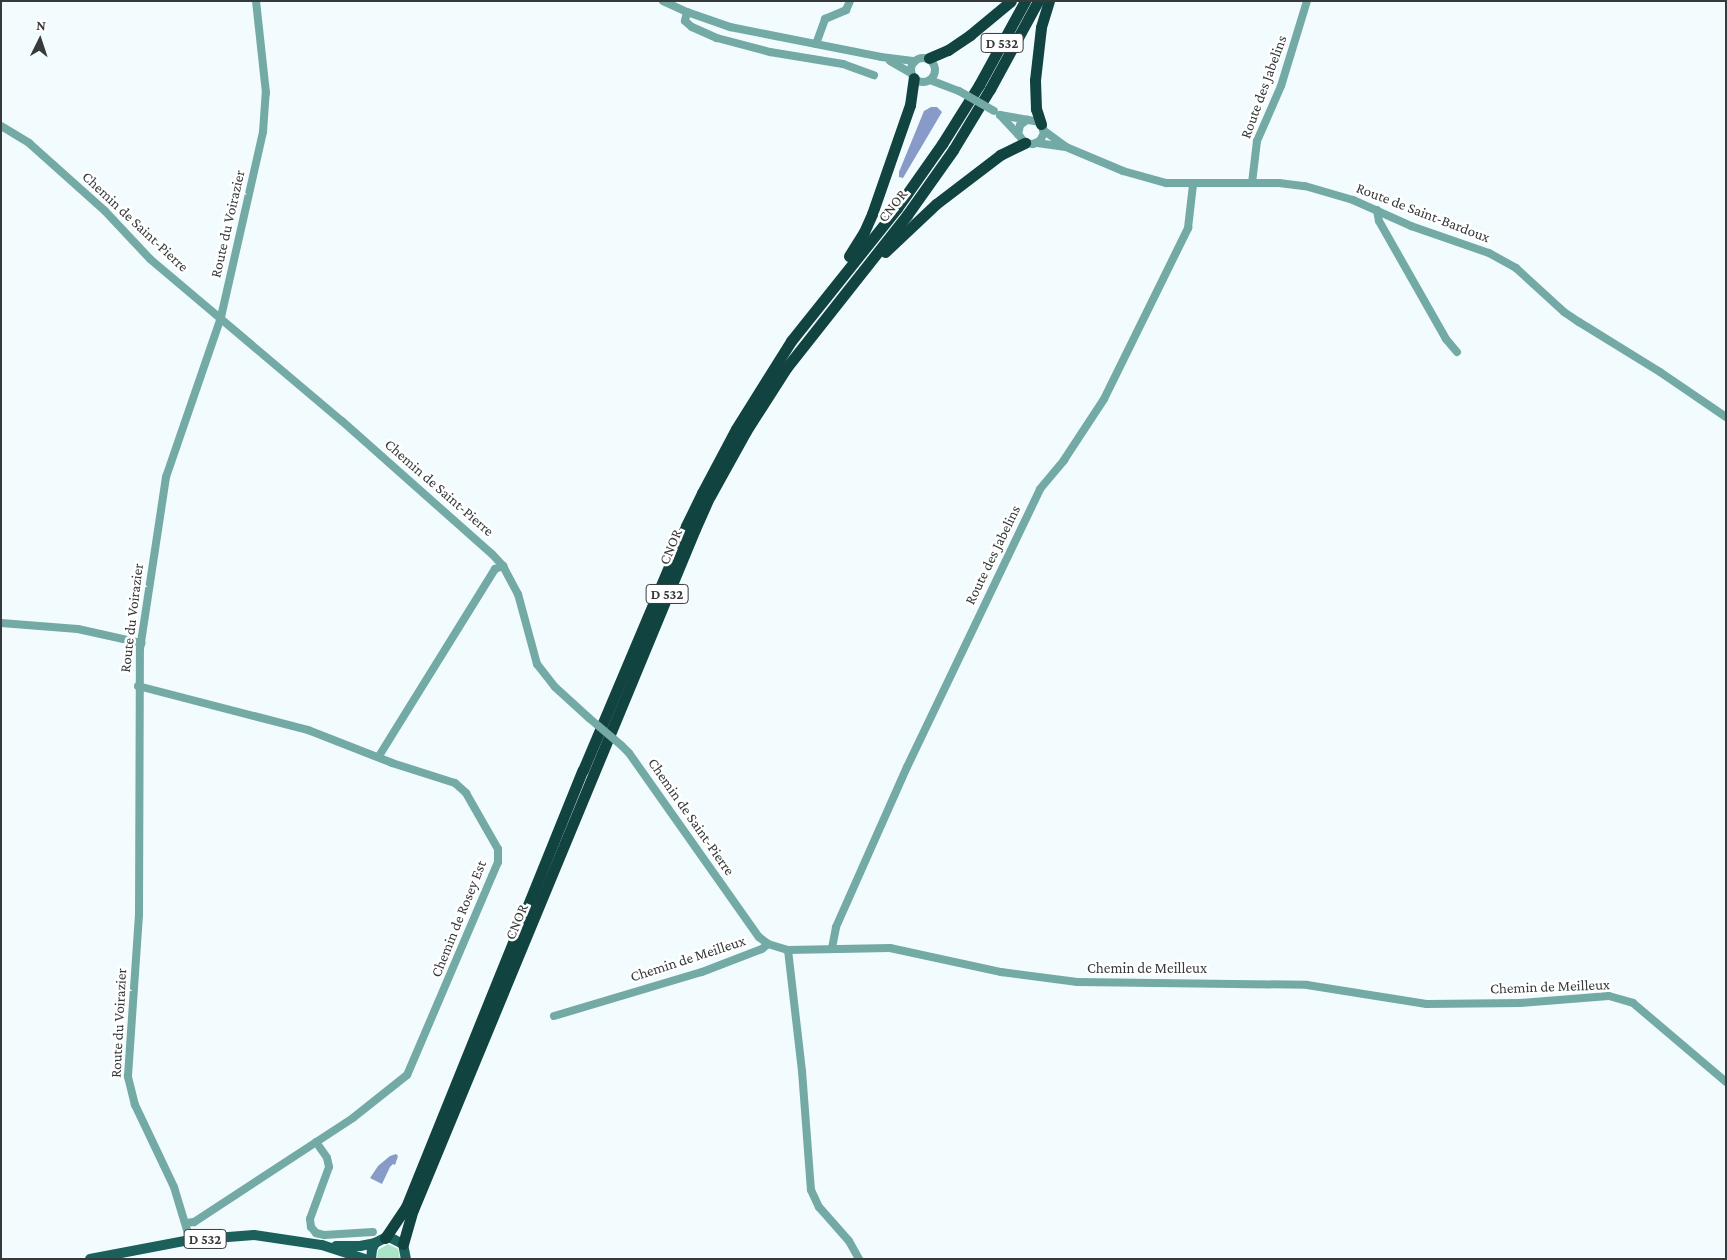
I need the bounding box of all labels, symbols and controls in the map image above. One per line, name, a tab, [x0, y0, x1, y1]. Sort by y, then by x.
north arrow	[15, 15, 65, 65]
text: N	[36, 17, 46, 33]
road number: D 532	[980, 32, 1024, 54]
street label: Route des Jabelins	[1237, 33, 1291, 141]
street label: Chemin de Saint-Pierre	[78, 168, 192, 276]
street label: Route du Voirazier	[207, 168, 249, 280]
street label: Route de Saint-Bardoux	[1354, 179, 1492, 247]
street label: CNOR	[874, 186, 912, 226]
street label: Chemin de Saint-Pierre	[381, 436, 497, 540]
street label: Route des Jabelins	[961, 502, 1025, 608]
street label: CNOR	[656, 526, 686, 568]
street label: Route du Voirazier	[116, 562, 148, 674]
road number: D 532	[644, 582, 690, 606]
street label: Chemin de Saint-Pierre	[644, 755, 738, 879]
street label: Chemin de Rosey Est	[427, 858, 491, 980]
street label: CNOR	[502, 901, 532, 943]
street label: Chemin de Meilleux	[628, 932, 748, 986]
street label: Chemin de Meilleux	[1087, 960, 1207, 978]
street label: Route du Voirazier	[107, 968, 131, 1078]
street label: Chemin de Meilleux	[1490, 976, 1610, 998]
road number: D 532	[182, 1228, 228, 1250]

